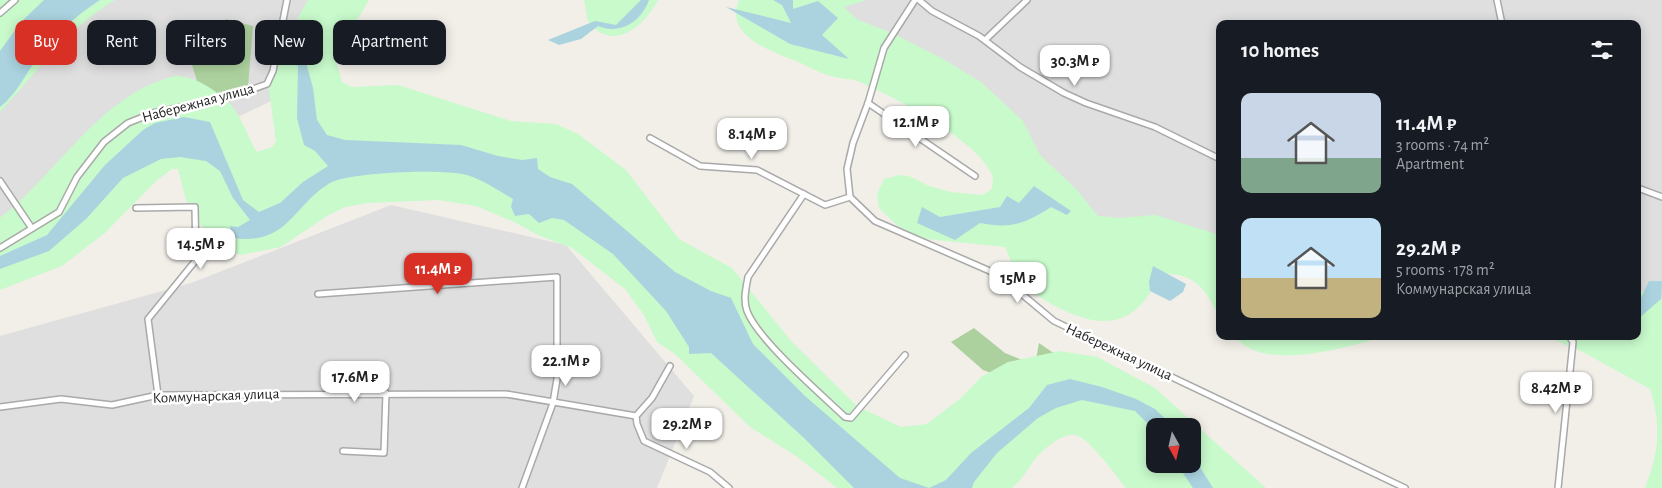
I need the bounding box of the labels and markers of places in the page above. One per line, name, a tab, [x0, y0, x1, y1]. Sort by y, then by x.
pin: 30.3M ₽	[1029, 44, 1121, 87]
pin: 12.1M ₽	[870, 106, 962, 148]
pin: 8.14M ₽	[706, 118, 798, 160]
pin: 14.5M ₽	[155, 228, 247, 270]
pin: 11.4M ₽	[392, 252, 484, 295]
pin: 15M ₽	[983, 262, 1053, 304]
pin: 22.1M ₽	[520, 344, 612, 387]
pin: 17.6M ₽	[309, 360, 401, 403]
pin: 8.42M ₽	[1510, 372, 1602, 414]
pin: 29.2M ₽	[641, 408, 733, 450]

